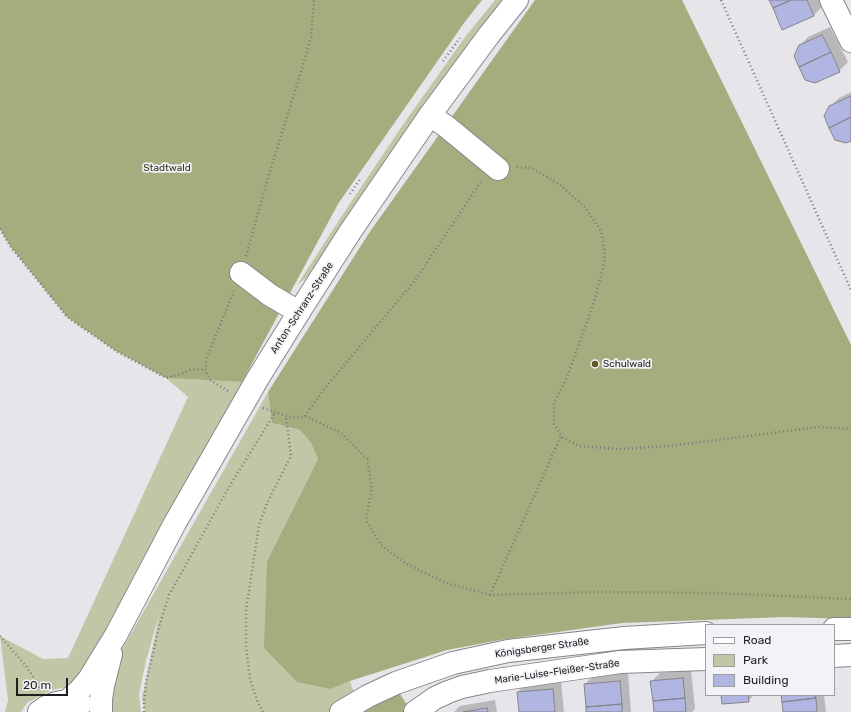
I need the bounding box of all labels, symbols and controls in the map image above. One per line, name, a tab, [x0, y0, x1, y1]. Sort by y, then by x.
park label: Stadtwald	[143, 162, 191, 174]
street label: Anton-Schranz-Straße	[268, 260, 336, 356]
place label: Schulwald	[603, 358, 651, 370]
marker: Schulwald	[590, 359, 600, 369]
legend	[705, 624, 835, 696]
text: Road	[743, 633, 771, 647]
street label: Königsberger Straße	[494, 635, 590, 661]
text: Park	[743, 653, 768, 667]
street label: Marie-Luise-Fleißer-Straße	[494, 657, 620, 687]
scale bar	[18, 670, 70, 696]
text: Building	[743, 673, 789, 687]
text: 20 m	[23, 678, 51, 692]

